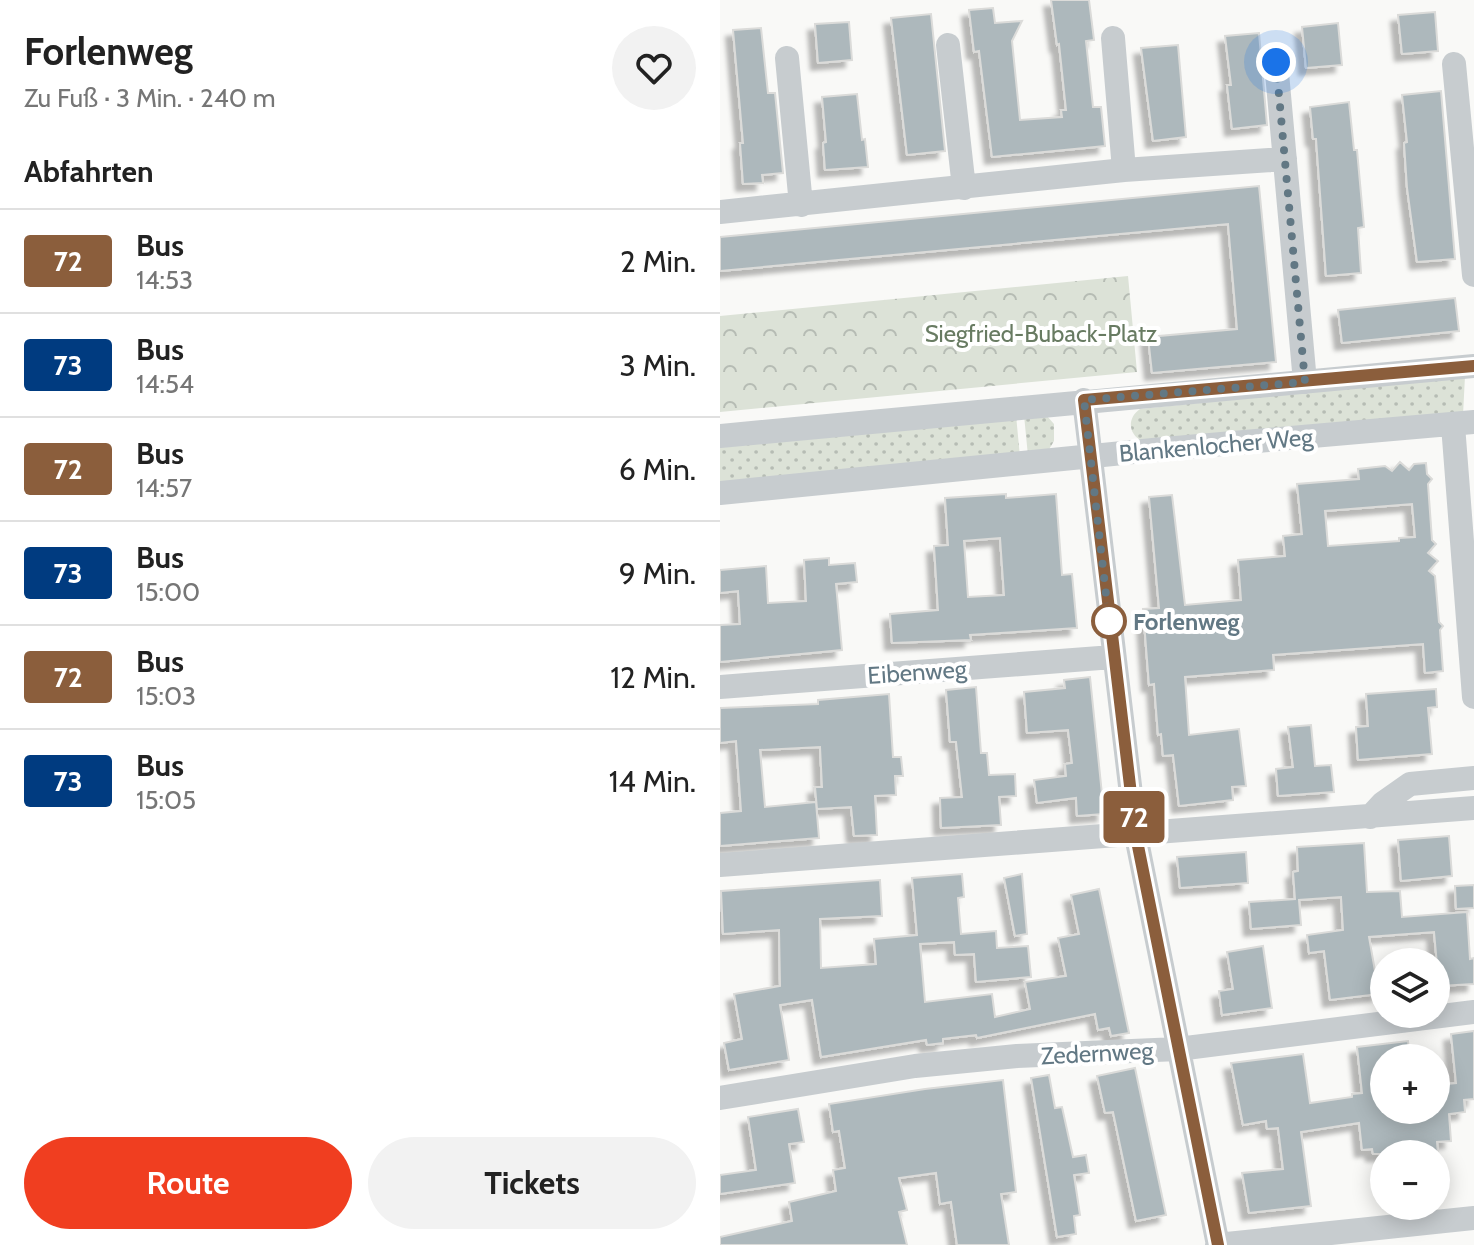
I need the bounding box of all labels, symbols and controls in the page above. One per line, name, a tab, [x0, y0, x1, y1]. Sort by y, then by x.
button: heart	[612, 26, 696, 110]
text: Forlenweg	[24, 28, 193, 75]
your location	[1256, 42, 1296, 82]
text: Zu Fuß · 3 Min. · 240 m	[24, 82, 276, 114]
text: Abfahrten	[24, 153, 154, 190]
text: Bus	[136, 227, 184, 264]
text: 2 Min.	[620, 243, 696, 280]
text: 72	[53, 244, 83, 278]
text: 14:53	[136, 264, 193, 296]
park label: Siegfried-Buback-Platz	[925, 319, 1157, 348]
text: Bus	[136, 331, 184, 368]
text: 3 Min.	[620, 347, 696, 384]
text: 73	[53, 348, 83, 382]
text: 14:54	[136, 368, 194, 400]
street label: Blankenlocher Weg	[1118, 422, 1315, 468]
text: Bus	[136, 435, 184, 472]
text: 6 Min.	[619, 451, 696, 488]
text: 72	[53, 452, 83, 486]
text: 14:57	[136, 472, 192, 504]
text: Bus	[136, 539, 184, 576]
text: 9 Min.	[619, 555, 696, 592]
text: 73	[53, 556, 83, 590]
text: 15:00	[136, 576, 200, 608]
marker: Forlenweg	[1092, 604, 1126, 638]
place label: Forlenweg	[1133, 607, 1240, 636]
text: Bus	[136, 643, 184, 680]
street label: Eibenweg	[866, 654, 969, 690]
text: 12 Min.	[610, 659, 696, 696]
text: 72	[53, 660, 83, 694]
text: 15:03	[136, 680, 196, 712]
text: Bus	[136, 747, 184, 784]
text: 14 Min.	[609, 763, 696, 800]
text: 73	[53, 764, 83, 798]
text: 15:05	[136, 784, 196, 816]
line badge: 72	[1098, 791, 1170, 843]
text: 72	[1119, 800, 1149, 834]
map controls	[1370, 948, 1450, 1220]
button: layers	[1370, 948, 1450, 1028]
street label: Zedernweg	[1040, 1036, 1155, 1070]
button: +	[1370, 1044, 1450, 1124]
button: Route	[24, 1137, 352, 1229]
button: Tickets	[368, 1137, 696, 1229]
button: −	[1370, 1140, 1450, 1220]

